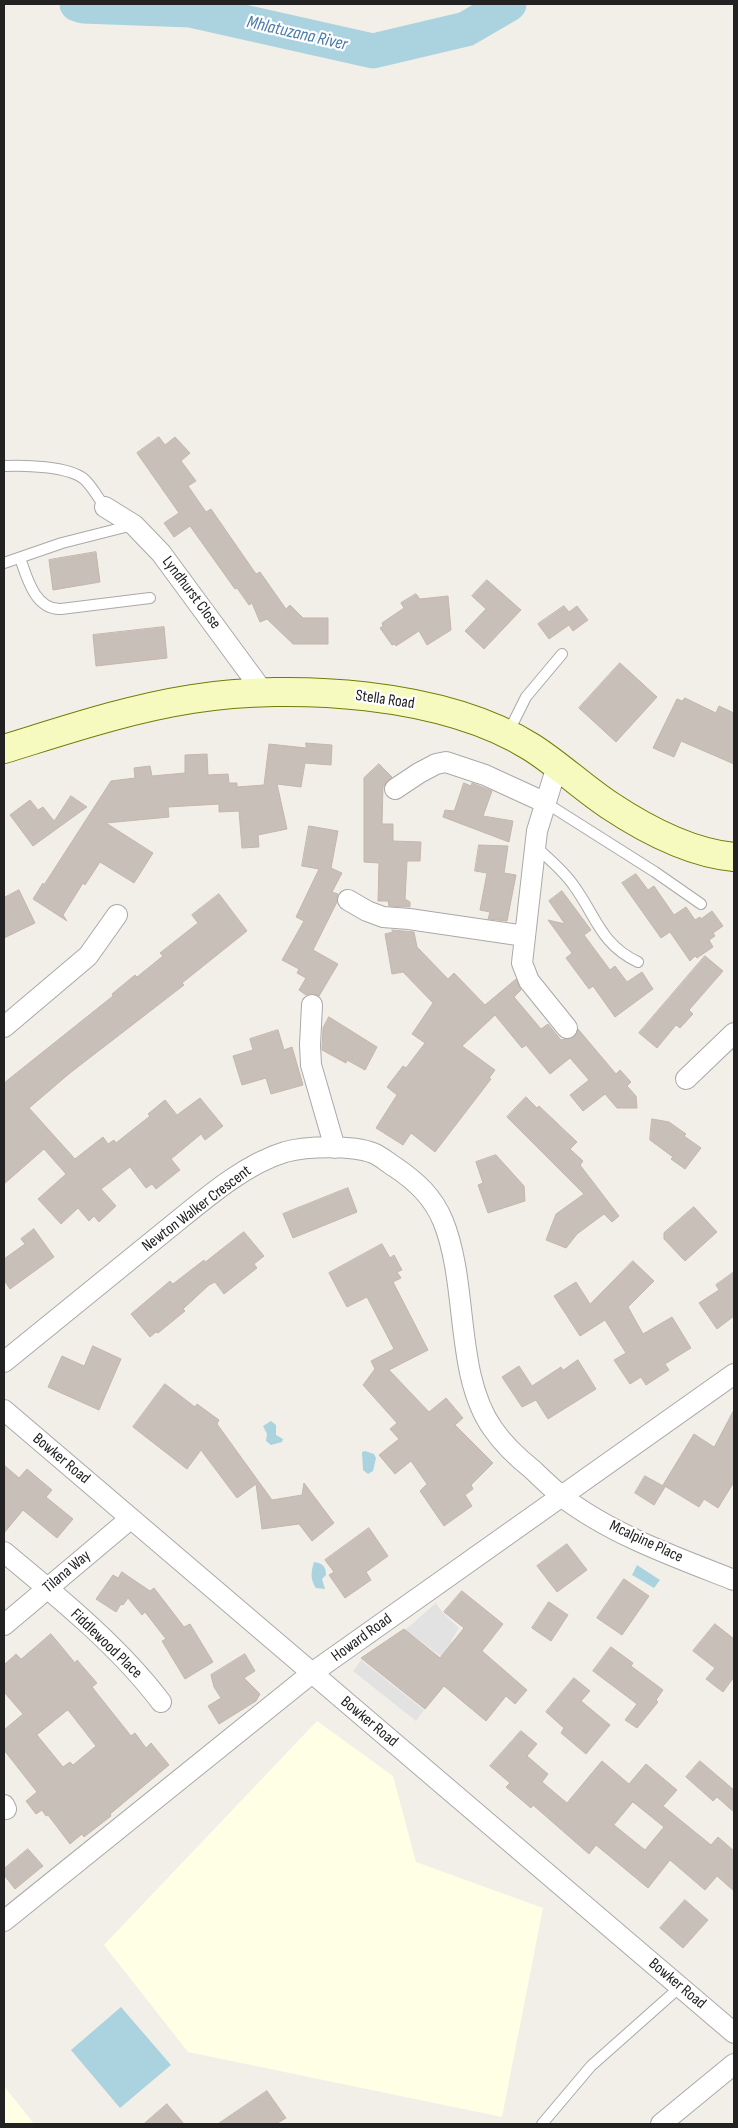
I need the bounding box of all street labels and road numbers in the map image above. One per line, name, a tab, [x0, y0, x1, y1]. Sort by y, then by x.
street label: Lyndhurst Close	[157, 553, 225, 633]
street label: Stella Road	[354, 686, 416, 714]
street label: Newton Walker Crescent	[139, 1162, 255, 1256]
street label: Bowker Road	[28, 1430, 94, 1488]
street label: Mcalpine Place	[606, 1517, 686, 1567]
street label: Tilana Way	[39, 1547, 95, 1597]
street label: Fiddlewood Place	[66, 1605, 146, 1683]
street label: Howard Road	[328, 1610, 396, 1666]
street label: Bowker Road	[336, 1693, 402, 1751]
street label: Bowker Road	[644, 1955, 710, 2013]

